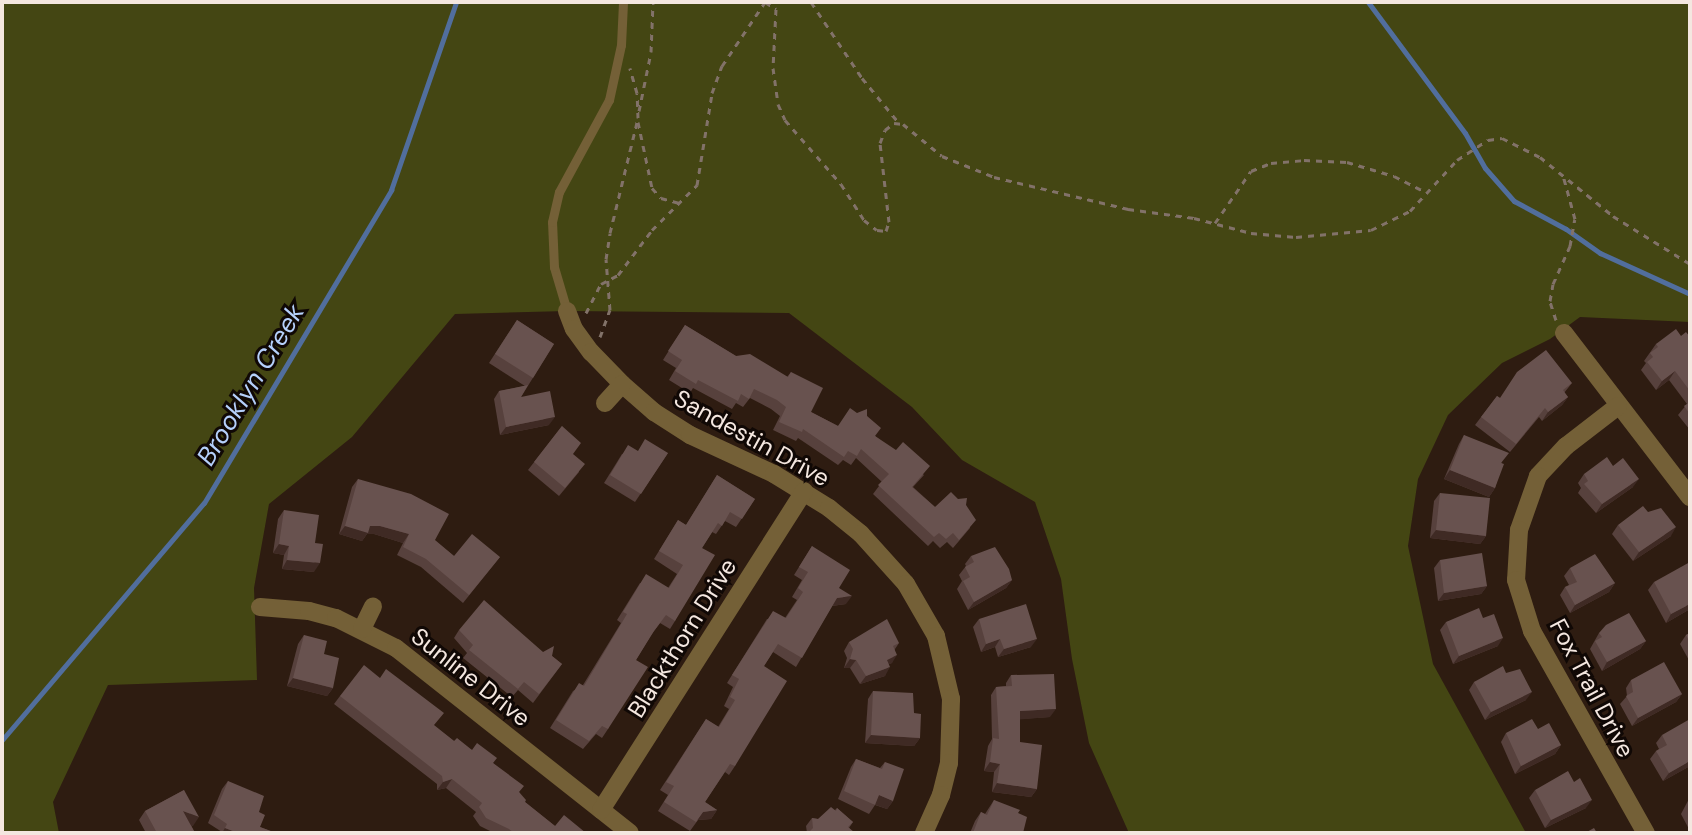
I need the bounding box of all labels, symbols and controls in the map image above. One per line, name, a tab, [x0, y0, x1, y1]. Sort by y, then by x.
water label: Brooklyn Creek	[191, 299, 311, 471]
street label: Sandestin Drive	[669, 383, 835, 493]
street label: Blackthorn Drive	[622, 553, 742, 723]
street label: Fox Trail Drive	[1543, 614, 1641, 762]
street label: Sunline Drive	[406, 622, 536, 732]

